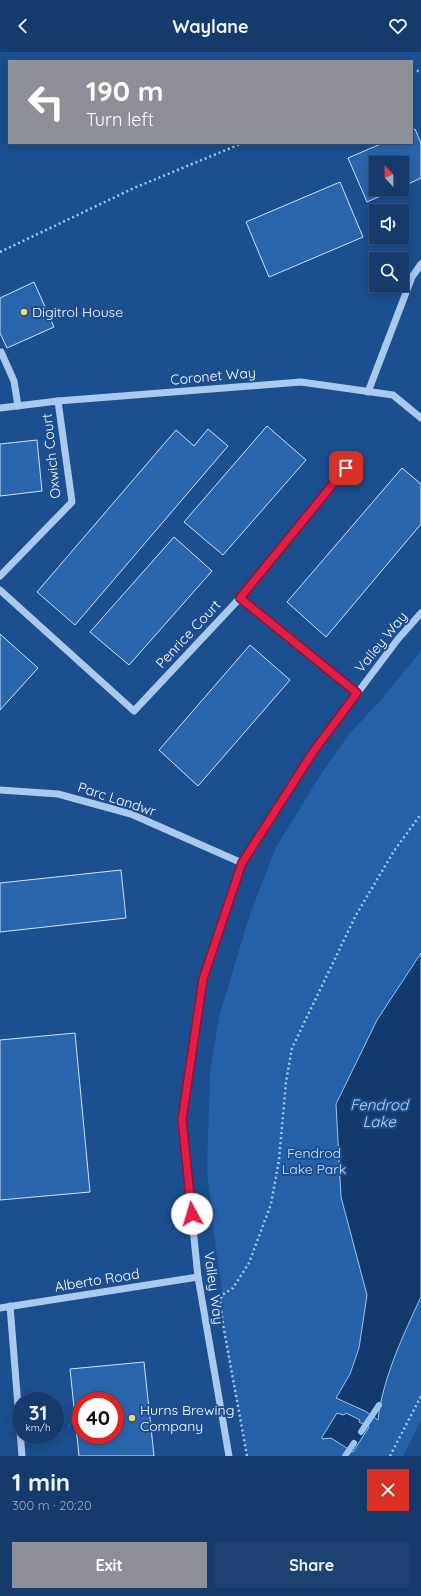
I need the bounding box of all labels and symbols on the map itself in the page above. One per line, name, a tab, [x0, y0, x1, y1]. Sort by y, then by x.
north arrow	[369, 156, 409, 196]
place label: Digitrol House	[32, 303, 123, 321]
marker: Digitrol House	[19, 307, 29, 317]
street label: Coronet Way	[170, 363, 256, 389]
street label: Oxwich Court	[38, 412, 64, 500]
pin	[329, 451, 363, 485]
street label: Penrice Court	[152, 596, 225, 672]
street label: Valley Way	[351, 608, 411, 676]
street label: Parc Landwr	[76, 778, 159, 820]
water label: Fendrod Lake	[350, 1095, 410, 1131]
park label: Fendrod Lake Park	[282, 1144, 346, 1178]
position arrow	[171, 1193, 213, 1235]
street label: Valley Way	[200, 1250, 228, 1326]
street label: Alberto Road	[53, 1264, 141, 1296]
speed limit sign: 40	[72, 1392, 124, 1444]
place label: Hurns Brewing Company	[140, 1401, 234, 1435]
marker: Hurns Brewing Company	[127, 1413, 137, 1423]

